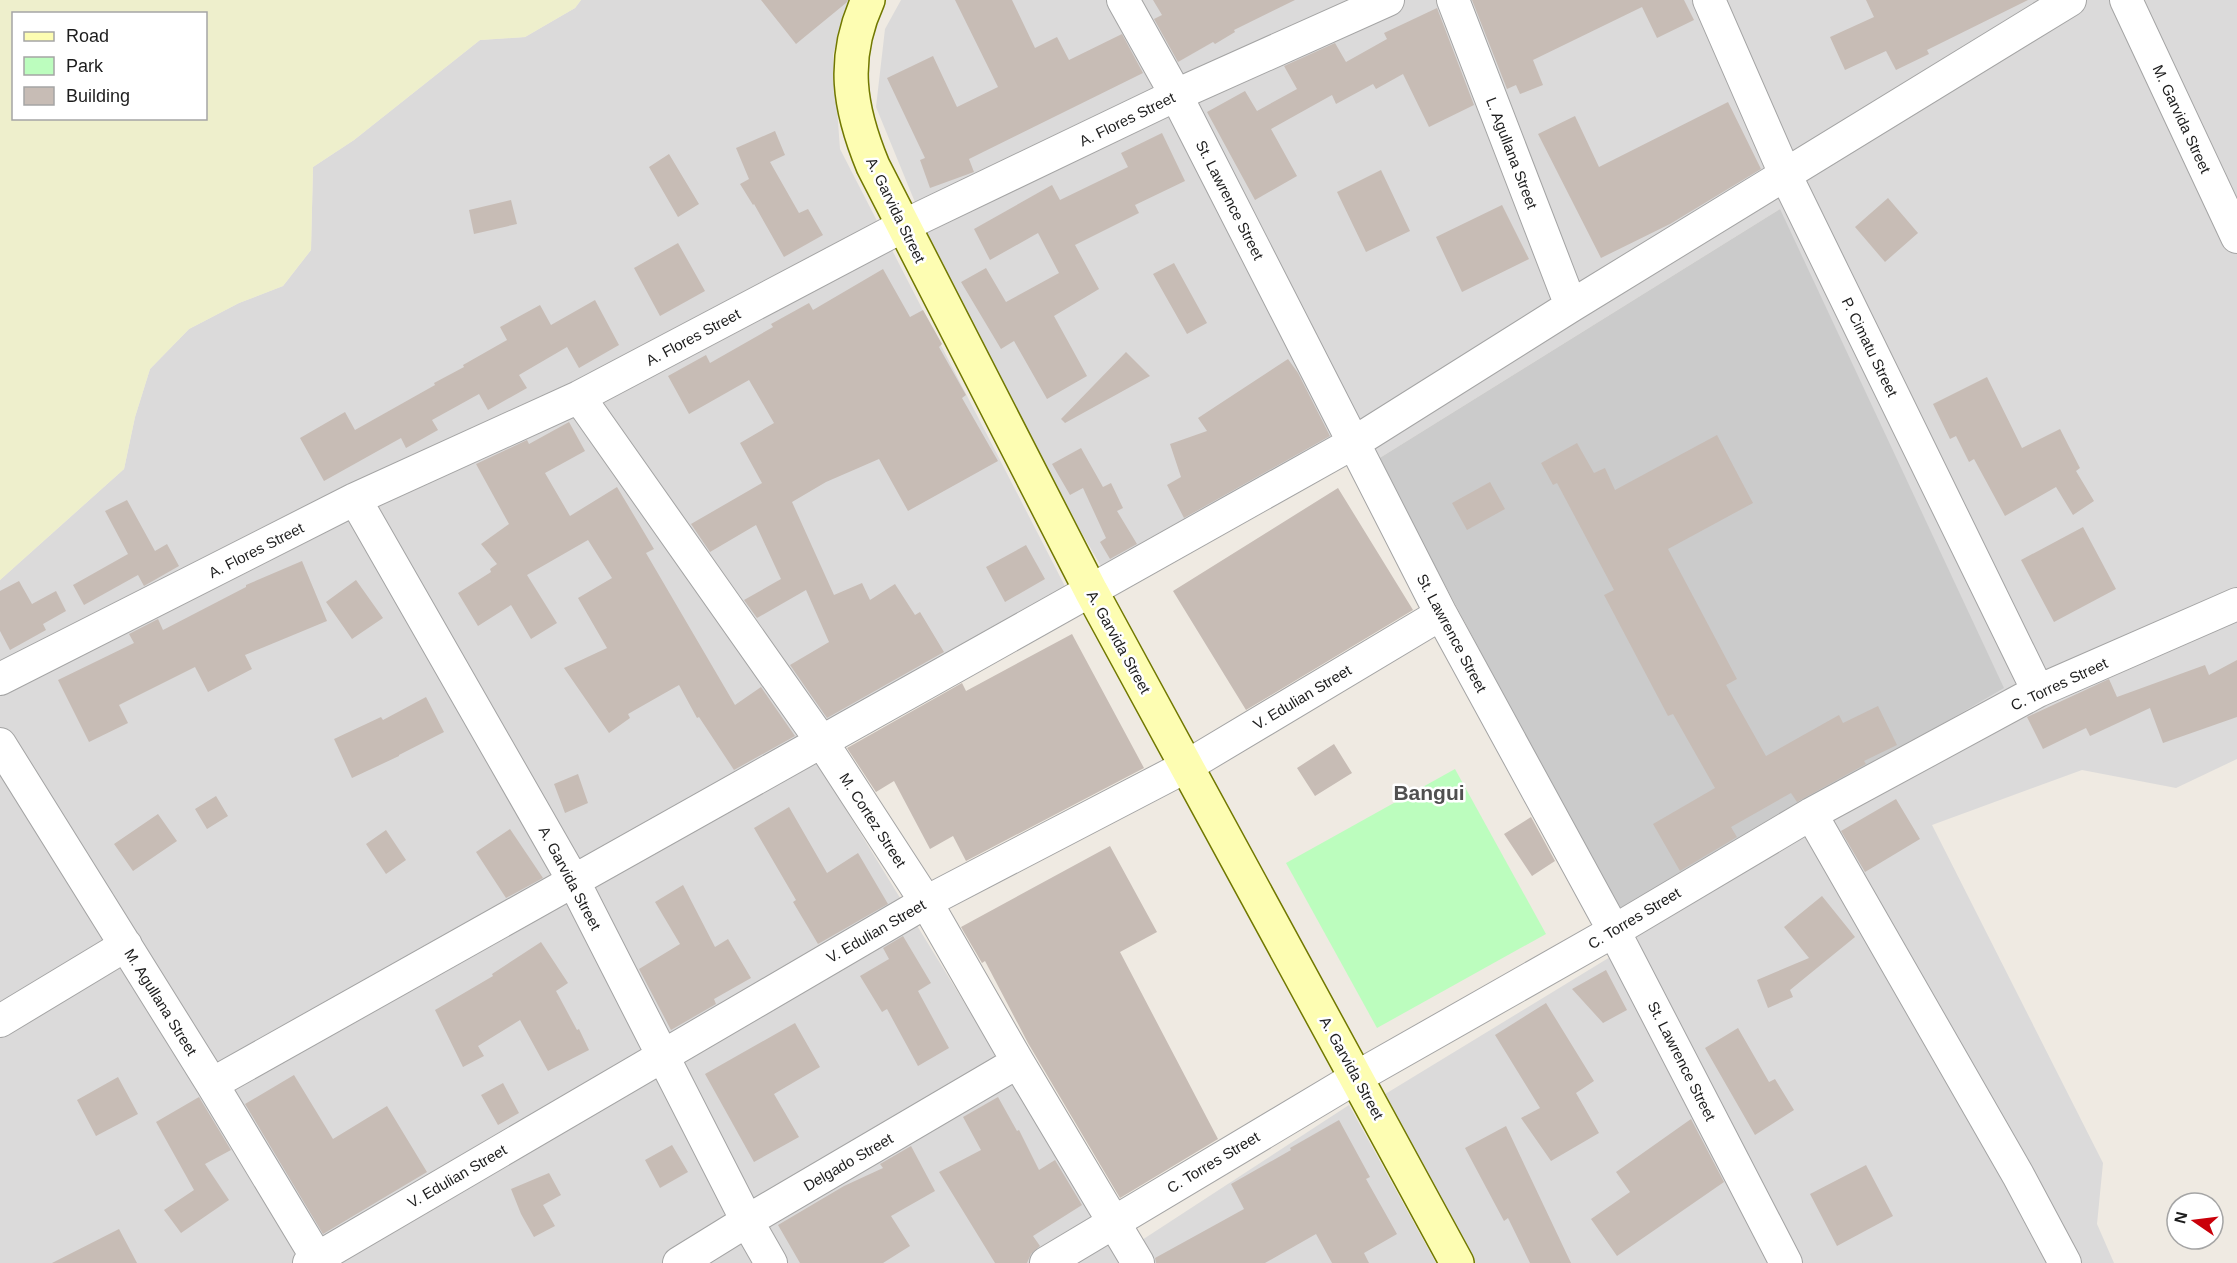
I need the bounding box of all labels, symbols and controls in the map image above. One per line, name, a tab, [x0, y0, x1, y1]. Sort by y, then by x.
legend	[12, 12, 207, 120]
text: Road	[66, 26, 109, 46]
text: Park	[66, 56, 104, 76]
street label: M. Garvida Street	[2149, 62, 2215, 177]
text: Building	[66, 86, 130, 106]
street label: A. Flores Street	[1076, 88, 1178, 149]
street label: L. Agullana Street	[1483, 95, 1541, 212]
street label: St. Lawrence Street	[1193, 137, 1268, 263]
street label: A. Garvida Street	[863, 155, 929, 266]
street label: P. Cimatu Street	[1839, 295, 1902, 400]
street label: A. Flores Street	[643, 305, 744, 369]
street label: A. Flores Street	[206, 518, 307, 581]
street label: St. Lawrence Street	[1414, 571, 1491, 696]
street label: A. Garvida Street	[1084, 588, 1155, 697]
street label: C. Torres Street	[2008, 654, 2111, 714]
street label: V. Edulian Street	[1250, 661, 1355, 733]
street label: M. Cortez Street	[836, 770, 910, 871]
district label: Bangui	[1393, 781, 1465, 804]
street label: A. Garvida Street	[535, 823, 605, 934]
street label: C. Torres Street	[1585, 883, 1684, 952]
street label: V. Edulian Street	[824, 895, 929, 966]
street label: M. Agullana Street	[121, 946, 201, 1059]
street label: St. Lawrence Street	[1645, 998, 1720, 1124]
street label: A. Garvida Street	[1317, 1014, 1388, 1123]
street label: C. Torres Street	[1164, 1127, 1263, 1196]
street label: Delgado Street	[800, 1129, 896, 1194]
street label: V. Edulian Street	[405, 1140, 510, 1211]
north arrow	[2165, 1191, 2225, 1251]
text: N	[2171, 1210, 2191, 1225]

